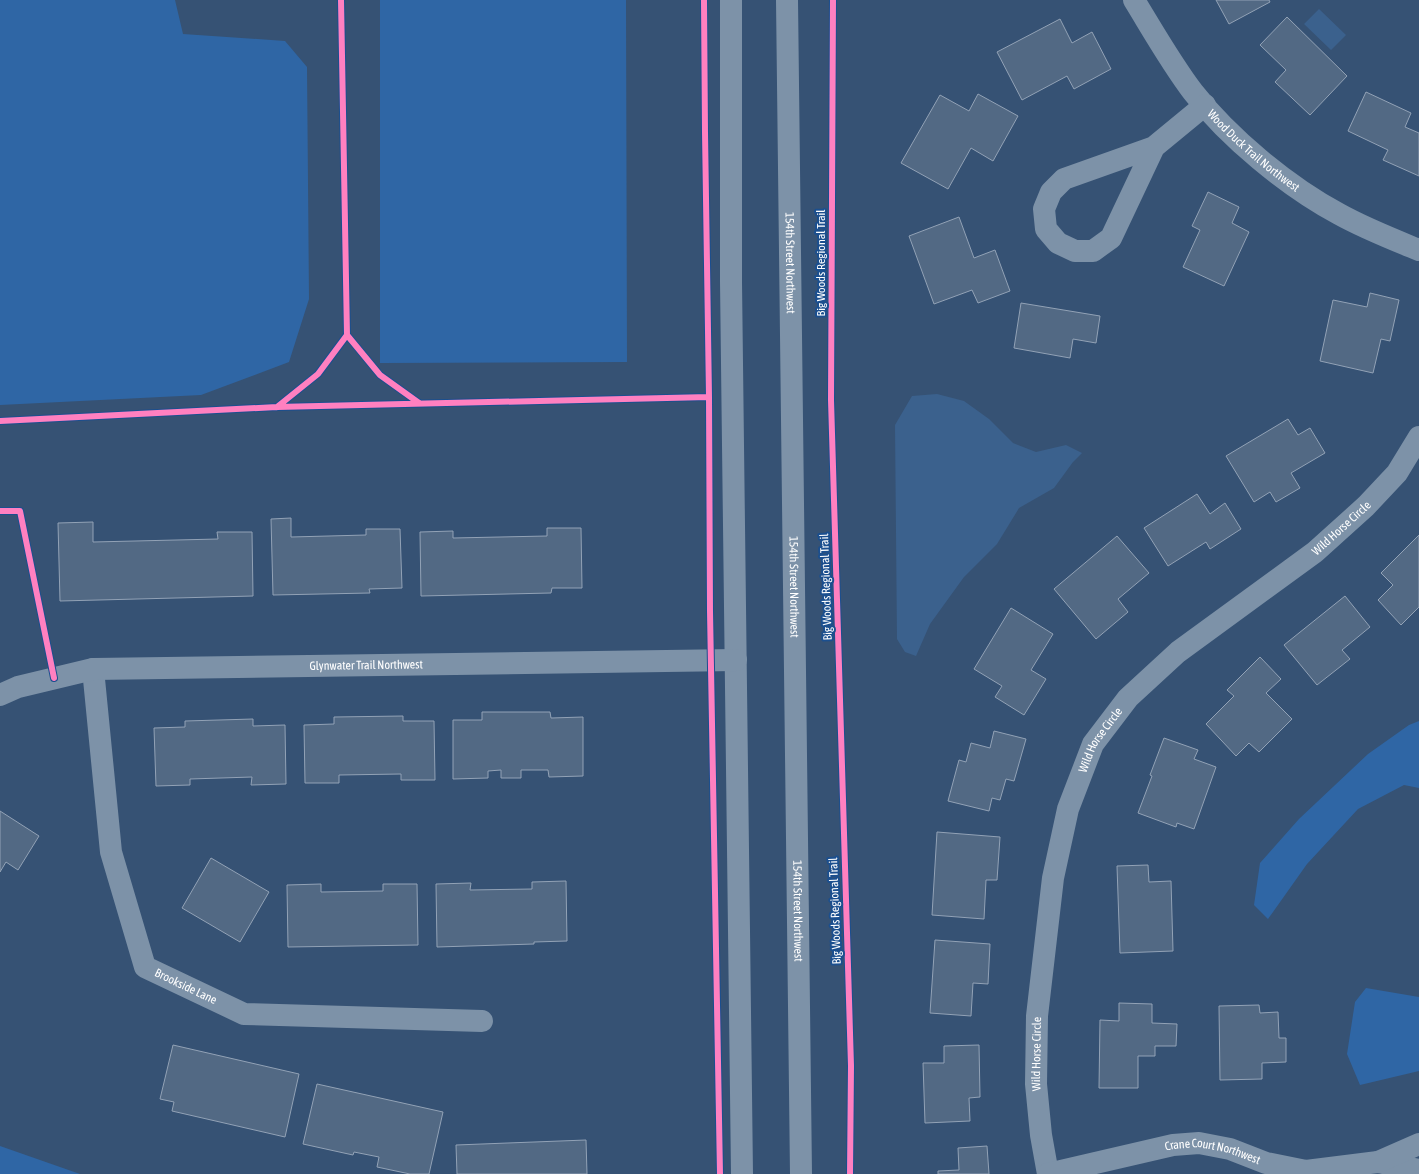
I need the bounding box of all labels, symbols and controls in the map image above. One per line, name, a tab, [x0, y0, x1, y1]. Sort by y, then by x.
street label: Wood Duck Trail Northwest	[1204, 107, 1303, 195]
street label: Big Woods Regional Trail	[814, 209, 828, 317]
street label: 154th Street Northwest	[783, 212, 798, 314]
street label: Wild Horse Circle	[1309, 498, 1374, 558]
street label: Big Woods Regional Trail	[817, 532, 835, 641]
street label: 154th Street Northwest	[786, 536, 802, 638]
street label: Glynwater Trail Northwest	[309, 657, 424, 673]
street label: Wild Horse Circle	[1076, 705, 1125, 775]
street label: Big Woods Regional Trail	[826, 856, 844, 965]
street label: 154th Street Northwest	[790, 860, 805, 962]
street label: Brookside Lane	[152, 966, 219, 1007]
street label: Wild Horse Circle	[1029, 1017, 1044, 1092]
street label: Crane Court Northwest	[1163, 1136, 1263, 1167]

